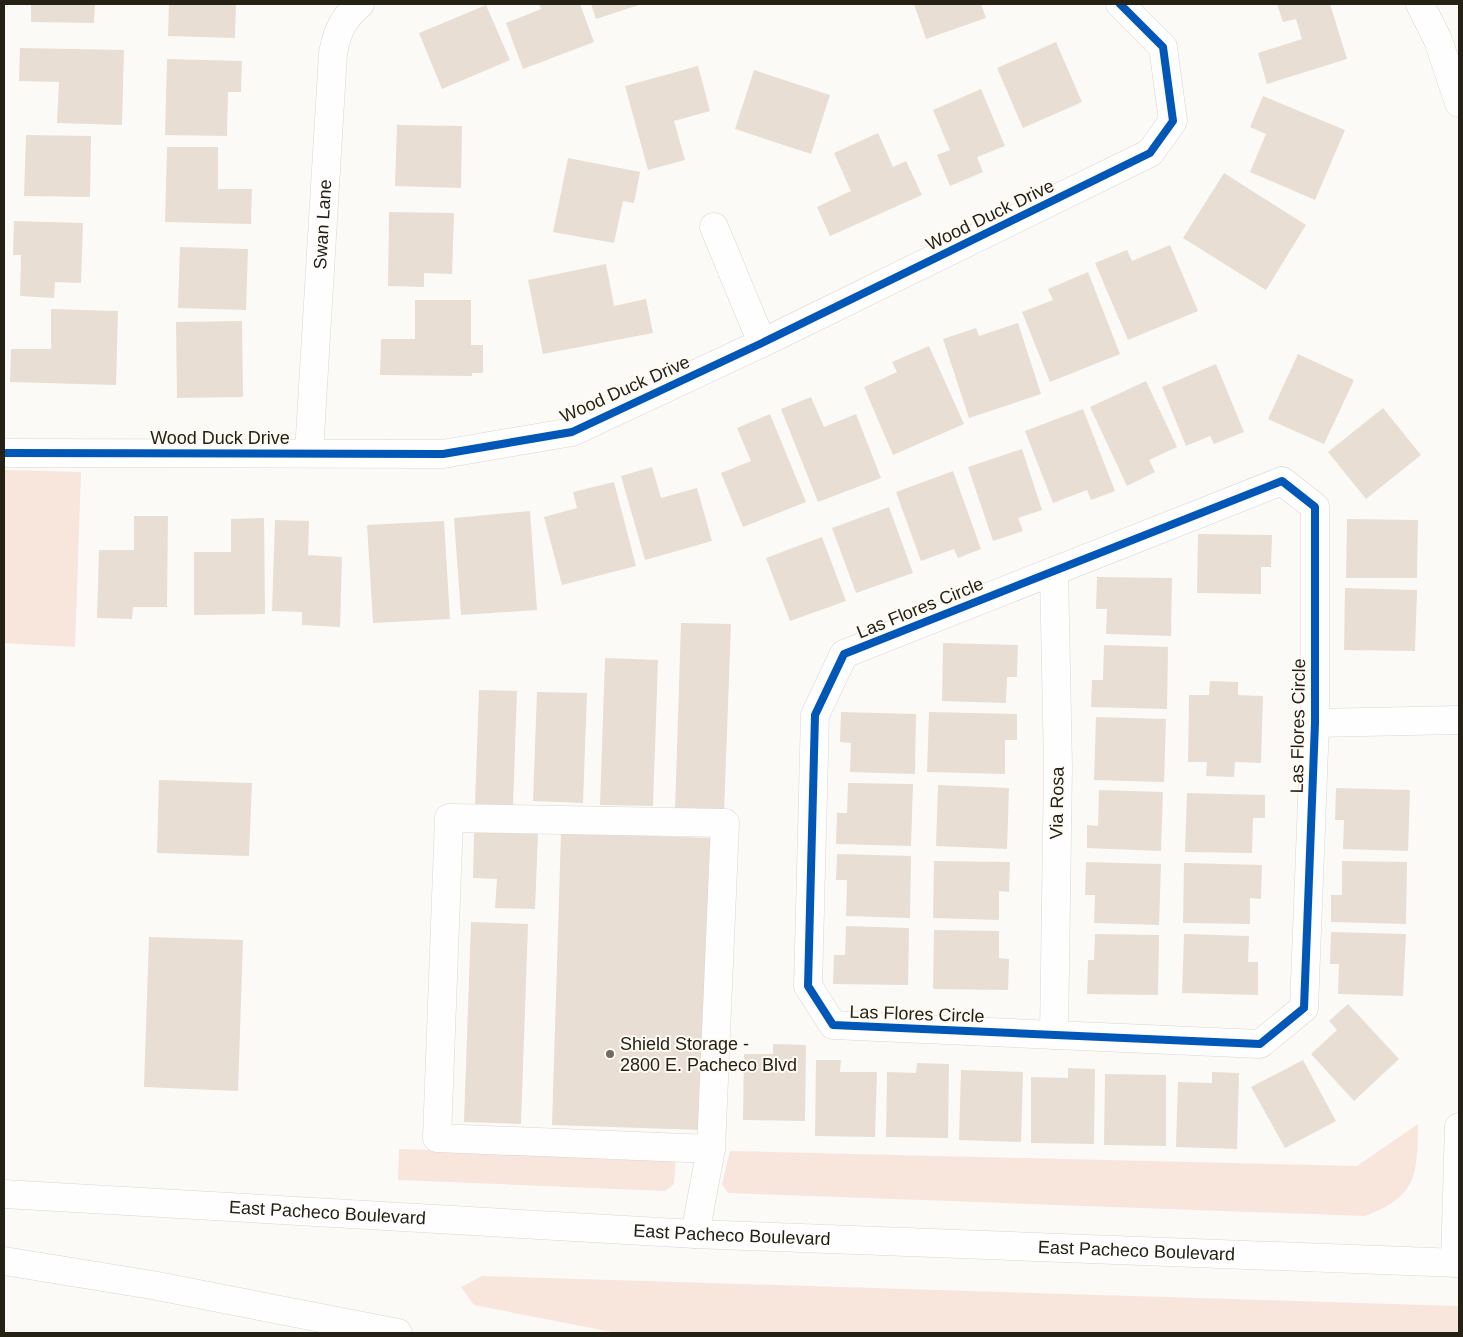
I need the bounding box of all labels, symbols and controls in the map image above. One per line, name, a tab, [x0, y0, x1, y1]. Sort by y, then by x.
street label: Wood Duck Drive	[923, 175, 1057, 255]
street label: Swan Lane	[310, 179, 335, 270]
street label: Wood Duck Drive	[557, 351, 693, 427]
street label: Wood Duck Drive	[150, 428, 290, 448]
street label: Las Flores Circle	[854, 573, 986, 643]
street label: Las Flores Circle	[1287, 658, 1309, 794]
street label: Via Rosa	[1046, 765, 1068, 840]
street label: Las Flores Circle	[849, 1002, 985, 1026]
place label: Shield Storage - 2800 E. Pacheco Blvd	[620, 1034, 797, 1075]
marker: Shield Storage - 2800 E. Pacheco Blvd	[604, 1048, 616, 1060]
street label: East Pacheco Boulevard	[228, 1197, 426, 1228]
street label: East Pacheco Boulevard	[633, 1220, 831, 1249]
street label: East Pacheco Boulevard	[1038, 1237, 1235, 1264]

